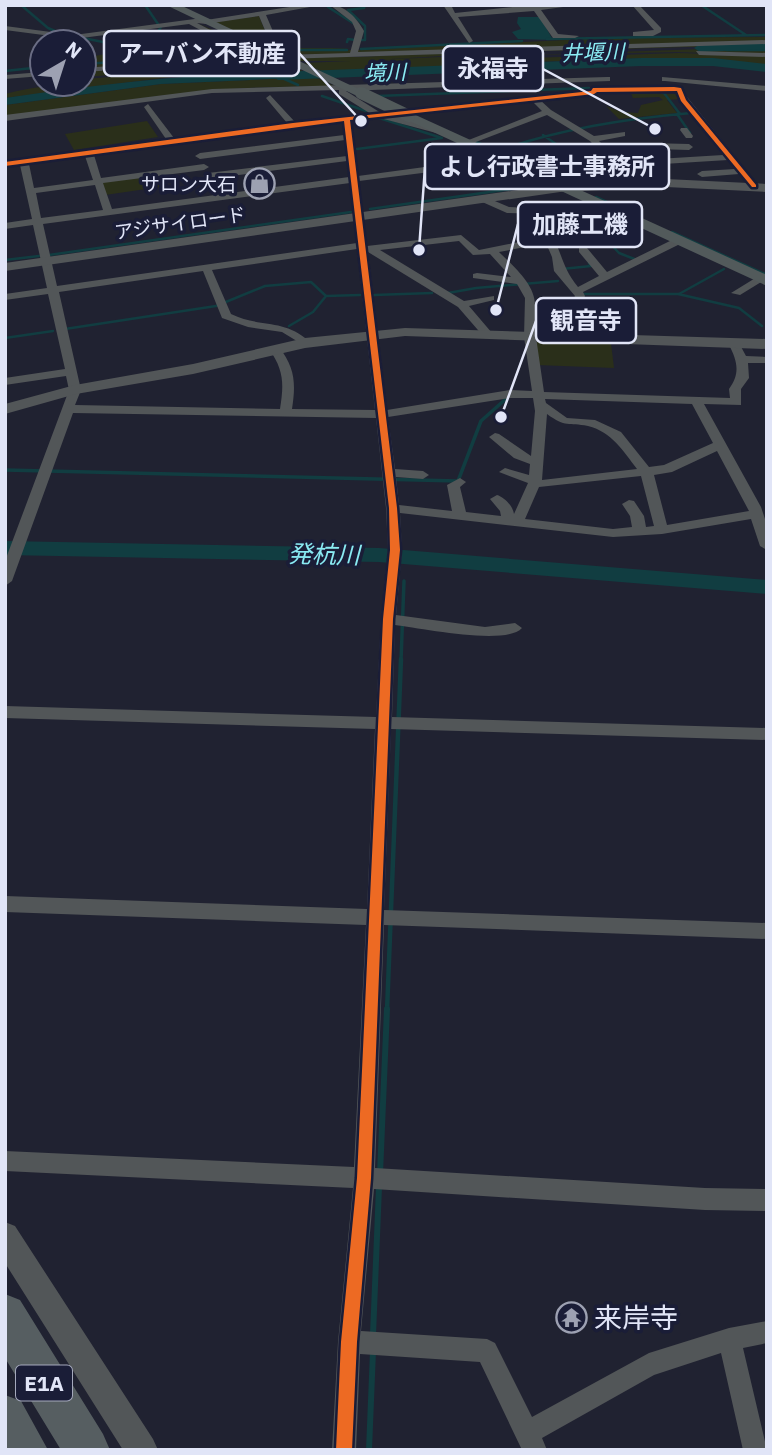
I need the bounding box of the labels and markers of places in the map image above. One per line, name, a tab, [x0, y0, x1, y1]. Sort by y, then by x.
callout: アーバン不動産	[104, 31, 299, 76]
callout: 永福寺	[443, 46, 543, 91]
callout: よし行政書士事務所	[425, 144, 669, 189]
shop icon: サロン大石	[242, 167, 276, 201]
place label: サロン大石	[141, 172, 236, 196]
callout: 加藤工機	[518, 202, 642, 247]
callout: 観音寺	[536, 298, 636, 343]
place label: 来岸寺	[594, 1299, 678, 1336]
temple icon: 来岸寺	[554, 1300, 588, 1334]

